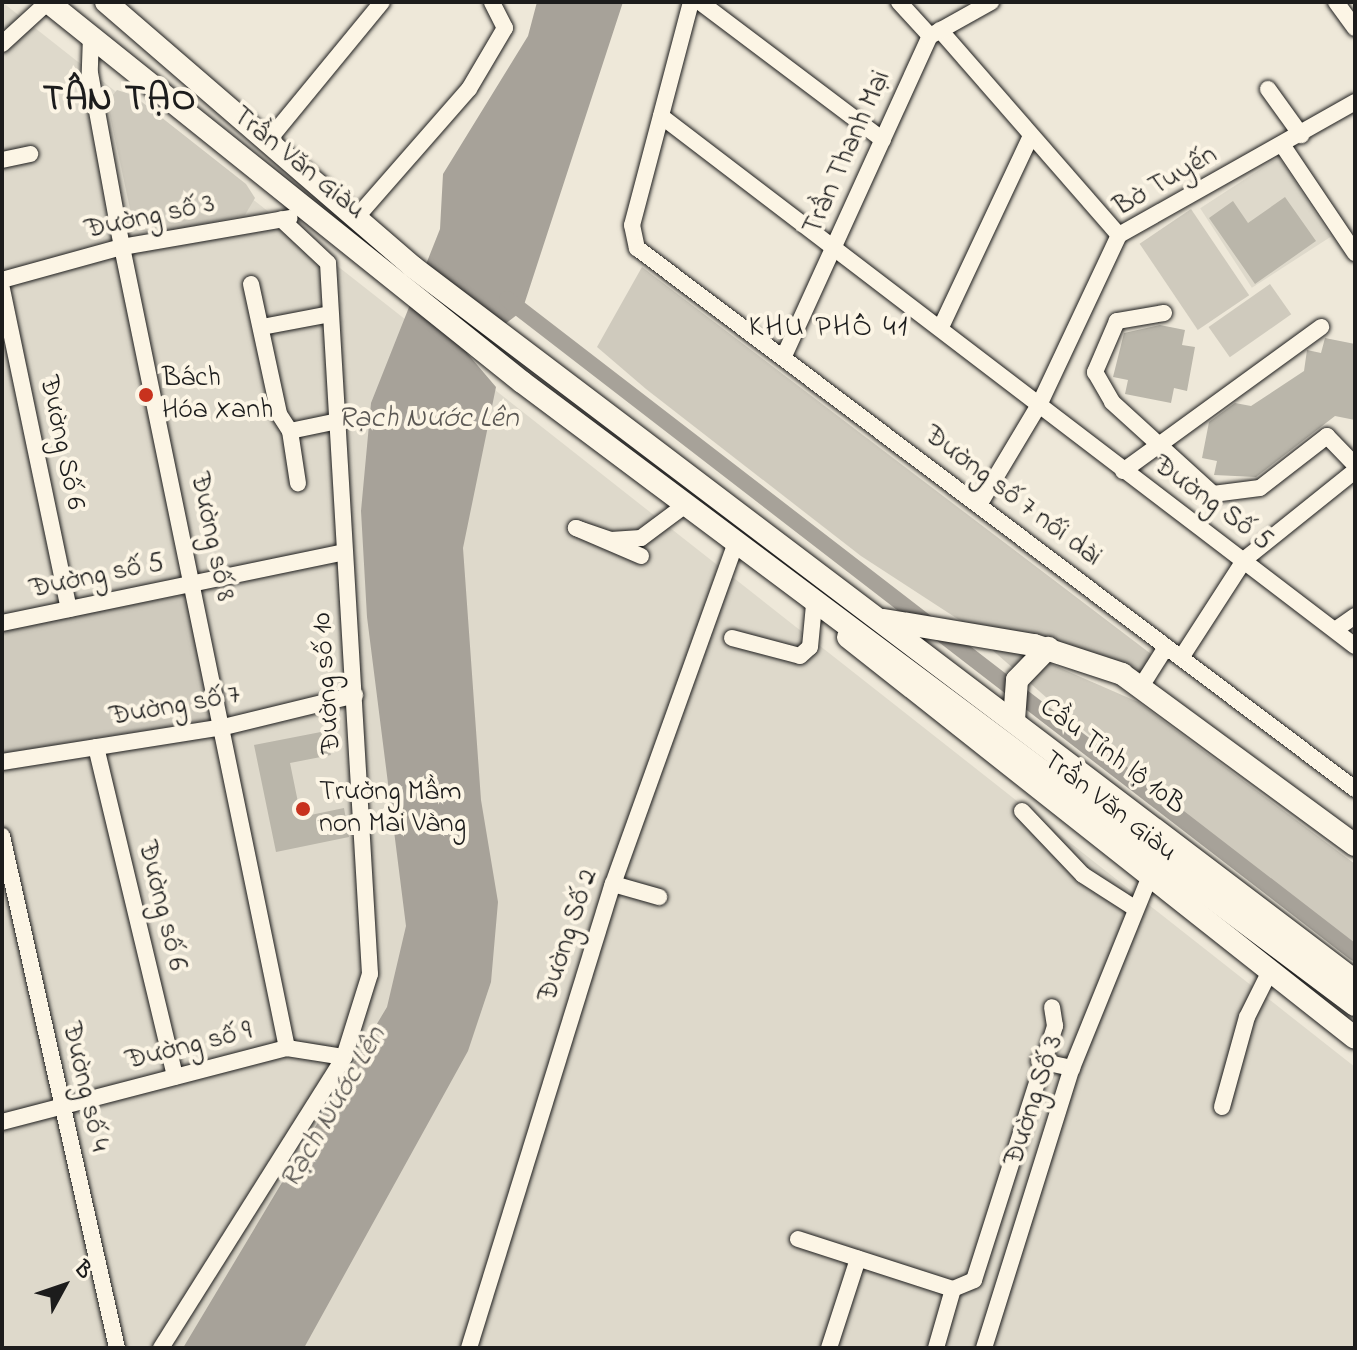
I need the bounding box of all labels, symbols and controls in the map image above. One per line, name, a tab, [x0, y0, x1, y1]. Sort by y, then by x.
street label: Trần Thanh Mại	[797, 66, 899, 240]
district label: TÂN TẠO	[43, 79, 197, 123]
street label: Trần Văn Giàu	[225, 100, 371, 228]
street label: Bờ Tuyến	[1108, 139, 1224, 225]
street label: Đường số 3	[82, 188, 218, 248]
district label: KHU PHỐ 41	[749, 310, 909, 346]
place label: Bách Hóa Xanh	[162, 362, 273, 428]
street label: Đường Số 6	[30, 373, 92, 513]
marker: Bách Hóa Xanh	[137, 386, 155, 404]
water label: Rạch Nước Lên	[338, 401, 518, 437]
street label: Đường số 7 nối dài	[916, 419, 1108, 575]
street label: Đường Số 5	[1145, 449, 1279, 559]
street label: Đường số 8	[181, 470, 241, 604]
street label: Đường số 5	[27, 546, 167, 608]
street label: Đường số 10	[306, 611, 350, 755]
street label: Đường số 7	[107, 679, 243, 735]
street label: Cầu Tỉnh lộ 10B	[1032, 691, 1192, 823]
street label: Trần Văn Giàu	[1035, 744, 1183, 870]
place label: Trường Mầm non Mai Vàng	[319, 776, 466, 842]
marker: Trường Mầm non Mai Vàng	[294, 800, 312, 818]
street label: Đường số 6	[129, 838, 193, 974]
street label: Đường Số 2	[532, 865, 606, 1007]
street label: Đường số 9	[123, 1015, 255, 1079]
street label: Đường số 4	[53, 1019, 115, 1155]
water label: Rạch Nước Lên	[273, 1021, 395, 1195]
street label: Đường Số 3	[998, 1031, 1072, 1171]
north arrow	[24, 1246, 104, 1326]
text: B	[65, 1255, 99, 1287]

